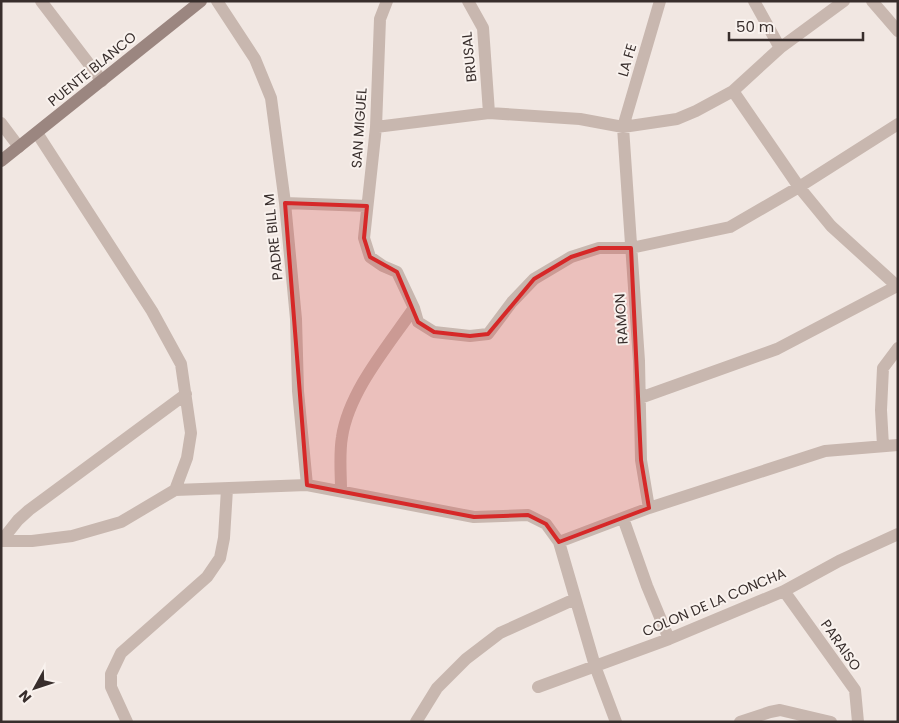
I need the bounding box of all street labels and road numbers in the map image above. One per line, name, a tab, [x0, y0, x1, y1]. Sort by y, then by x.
street label: PUENTE BLANCO	[43, 27, 141, 111]
street label: BRUSAL	[456, 31, 482, 83]
street label: LA FE	[613, 41, 641, 79]
street label: SAN MIGUEL	[346, 87, 372, 169]
street label: PADRE BILL M	[259, 193, 287, 281]
street label: RAMON	[609, 293, 633, 345]
street label: COLON DE LA CONCHA	[639, 563, 789, 641]
street label: PARAISO	[816, 615, 866, 675]

